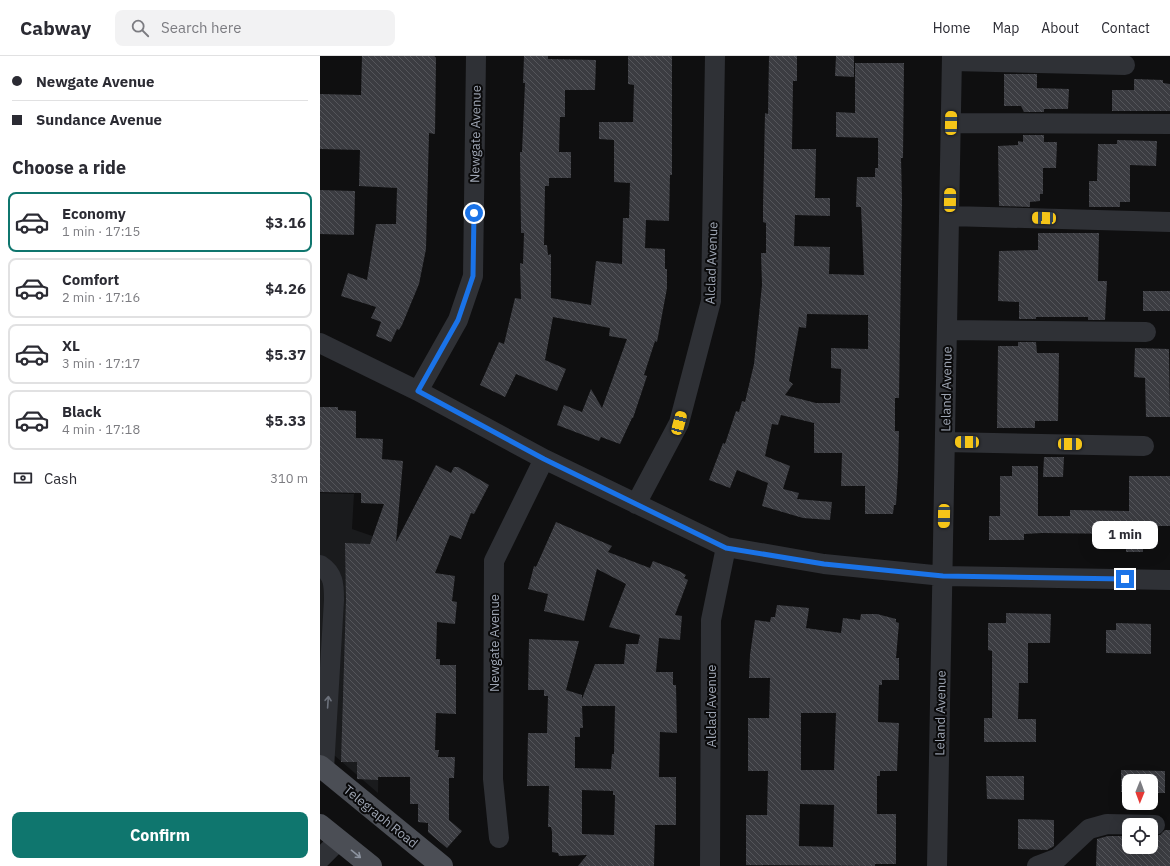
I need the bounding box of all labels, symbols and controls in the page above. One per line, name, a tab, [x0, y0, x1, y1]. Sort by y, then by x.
search box	[115, 10, 395, 46]
text: Cabway	[20, 16, 91, 40]
icon: search	[129, 17, 151, 39]
text: Search here	[161, 18, 241, 37]
text: Home	[933, 19, 970, 37]
text: Map	[992, 19, 1019, 37]
text: About	[1041, 19, 1079, 37]
text: Contact	[1101, 19, 1150, 37]
text: Newgate Avenue	[36, 72, 154, 91]
street label: Newgate Avenue	[466, 85, 485, 183]
text: Sundance Avenue	[36, 110, 162, 129]
car	[945, 111, 957, 135]
text: Choose a ride	[12, 156, 126, 179]
car	[944, 188, 956, 212]
icon: car	[14, 204, 50, 240]
text: Economy	[62, 204, 126, 223]
route start	[465, 204, 483, 222]
car	[1032, 212, 1056, 224]
text: $3.16	[265, 213, 306, 232]
street label: Alclad Avenue	[702, 221, 721, 305]
text: 1 min · 17:15	[62, 223, 140, 240]
icon: car	[14, 270, 50, 306]
text: Comfort	[62, 270, 119, 289]
text: $4.26	[265, 279, 306, 298]
text: 2 min · 17:16	[62, 289, 140, 306]
icon: car	[14, 336, 50, 372]
text: XL	[62, 336, 80, 355]
text: $5.37	[265, 345, 306, 364]
street label: Leland Avenue	[937, 346, 956, 432]
text: 3 min · 17:17	[62, 355, 140, 372]
icon: car	[14, 402, 50, 438]
text: Black	[62, 402, 102, 421]
car	[670, 410, 688, 436]
text: $5.33	[265, 411, 306, 430]
text: 4 min · 17:18	[62, 421, 140, 438]
car	[955, 436, 979, 448]
car	[1058, 438, 1082, 450]
icon: cash	[12, 467, 34, 489]
text: Cash	[44, 469, 77, 488]
text: 310 m	[270, 470, 308, 487]
car	[938, 504, 950, 528]
callout: 1 min	[1092, 521, 1158, 549]
text: 1 min	[1108, 526, 1142, 543]
route end	[1116, 570, 1134, 588]
street label: Newgate Avenue	[486, 594, 503, 692]
street label: Alclad Avenue	[703, 665, 720, 747]
street label: Leland Avenue	[931, 670, 950, 756]
one-way arrow	[324, 696, 332, 709]
north arrow	[1122, 774, 1158, 810]
map controls	[1122, 774, 1158, 854]
street label: Telegraph Road	[340, 781, 421, 852]
button: Confirm	[12, 812, 308, 858]
button: locate	[1122, 818, 1158, 854]
one-way arrow	[351, 850, 362, 859]

